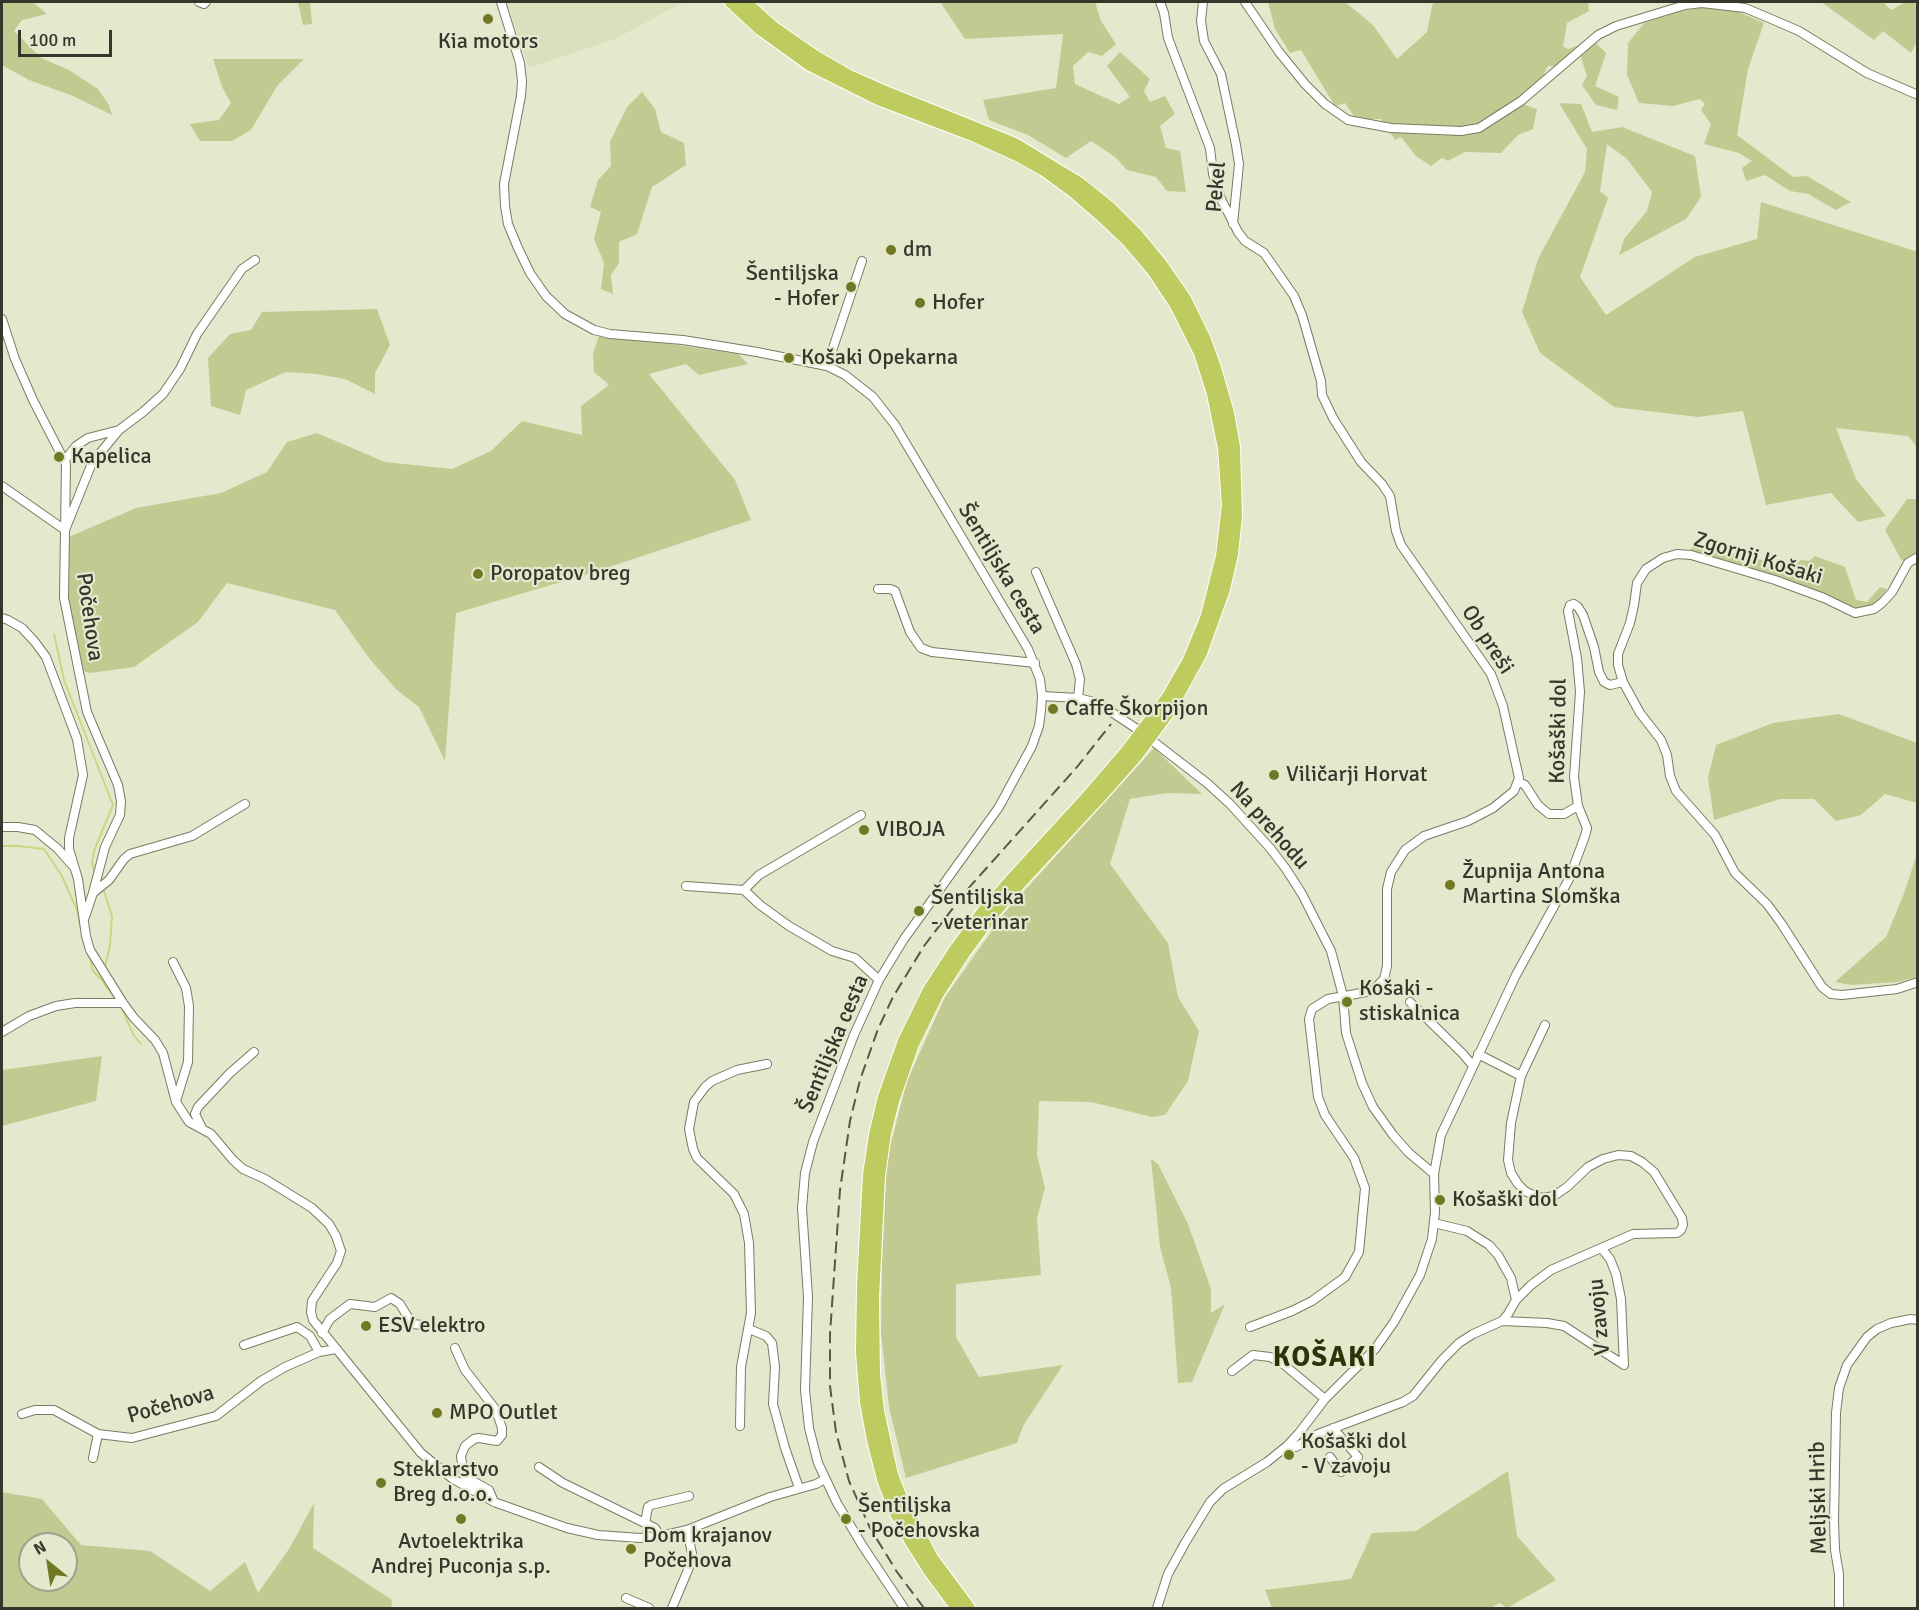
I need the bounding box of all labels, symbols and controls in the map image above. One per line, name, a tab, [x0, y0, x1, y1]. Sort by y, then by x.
marker: Kia motors	[481, 12, 495, 26]
scale bar	[21, 18, 116, 56]
text: 100 m	[29, 29, 76, 51]
place label: Kia motors	[438, 29, 538, 55]
street label: Pekel	[1202, 160, 1232, 214]
place label: dm	[903, 237, 932, 263]
marker: dm	[884, 243, 898, 257]
place label: Šentiljska - Hofer	[746, 261, 839, 312]
marker: Šentiljska - Hofer	[844, 280, 858, 294]
place label: Hofer	[932, 290, 984, 316]
marker: Hofer	[913, 296, 927, 310]
place label: Košaki Opekarna	[801, 345, 958, 371]
marker: Košaki Opekarna	[782, 351, 796, 365]
place label: Kapelica	[71, 444, 152, 470]
marker: Kapelica	[52, 450, 66, 464]
street label: Šentiljska cesta	[952, 499, 1050, 639]
street label: Zgornji Košaki	[1690, 527, 1826, 591]
place label: Poropatov breg	[490, 561, 631, 587]
marker: Poropatov breg	[471, 567, 485, 581]
street label: Počehova	[70, 571, 108, 663]
street label: Ob preši	[1455, 601, 1519, 679]
street label: Košaški dol	[1545, 678, 1573, 784]
place label: Caffe Škorpijon	[1065, 696, 1209, 722]
marker: Caffe Škorpijon	[1046, 702, 1060, 716]
place label: Viličarji Horvat	[1286, 762, 1427, 788]
marker: Viličarji Horvat	[1267, 768, 1281, 782]
street label: Na prehodu	[1223, 776, 1315, 876]
place label: VIBOJA	[876, 817, 945, 843]
marker: VIBOJA	[857, 823, 871, 837]
place label: Župnija Antona Martina Slomška	[1462, 859, 1621, 910]
marker: Župnija Antona Martina Slomška	[1443, 878, 1457, 892]
place label: Šentiljska - veterinar	[931, 885, 1028, 936]
marker: Šentiljska - veterinar	[912, 904, 926, 918]
street label: Šentiljska cesta	[793, 971, 875, 1117]
place label: Košaki - stiskalnica	[1359, 976, 1460, 1028]
marker: Košaki - stiskalnica	[1340, 995, 1354, 1009]
place label: Košaški dol	[1452, 1187, 1558, 1213]
marker: Košaški dol	[1433, 1193, 1447, 1207]
street label: V zavoju	[1583, 1277, 1617, 1357]
place label: ESV elektro	[378, 1313, 486, 1339]
marker: ESV elektro	[359, 1319, 373, 1333]
district label: KOŠAKI	[1273, 1342, 1377, 1376]
street label: Počehova	[125, 1380, 217, 1430]
place label: MPO Outlet	[449, 1400, 558, 1426]
marker: MPO Outlet	[430, 1406, 444, 1420]
place label: Košaški dol - V zavoju	[1301, 1429, 1407, 1480]
street label: Meljski Hrib	[1805, 1441, 1833, 1555]
marker: Košaški dol - V zavoju	[1282, 1448, 1296, 1462]
place label: Steklarstvo Breg d.o.o.	[393, 1457, 499, 1508]
marker: Steklarstvo Breg d.o.o.	[374, 1476, 388, 1490]
place label: Šentiljska - Počehovska	[858, 1493, 980, 1544]
marker: Avtoelektrika Andrej Puconja s.p.	[454, 1512, 468, 1526]
marker: Šentiljska - Počehovska	[839, 1512, 853, 1526]
place label: Dom krajanov Počehova	[643, 1523, 772, 1574]
place label: Avtoelektrika Andrej Puconja s.p.	[371, 1529, 551, 1580]
north arrow	[18, 1532, 78, 1592]
text: N	[30, 1537, 50, 1560]
marker: Dom krajanov Počehova	[624, 1542, 638, 1556]

